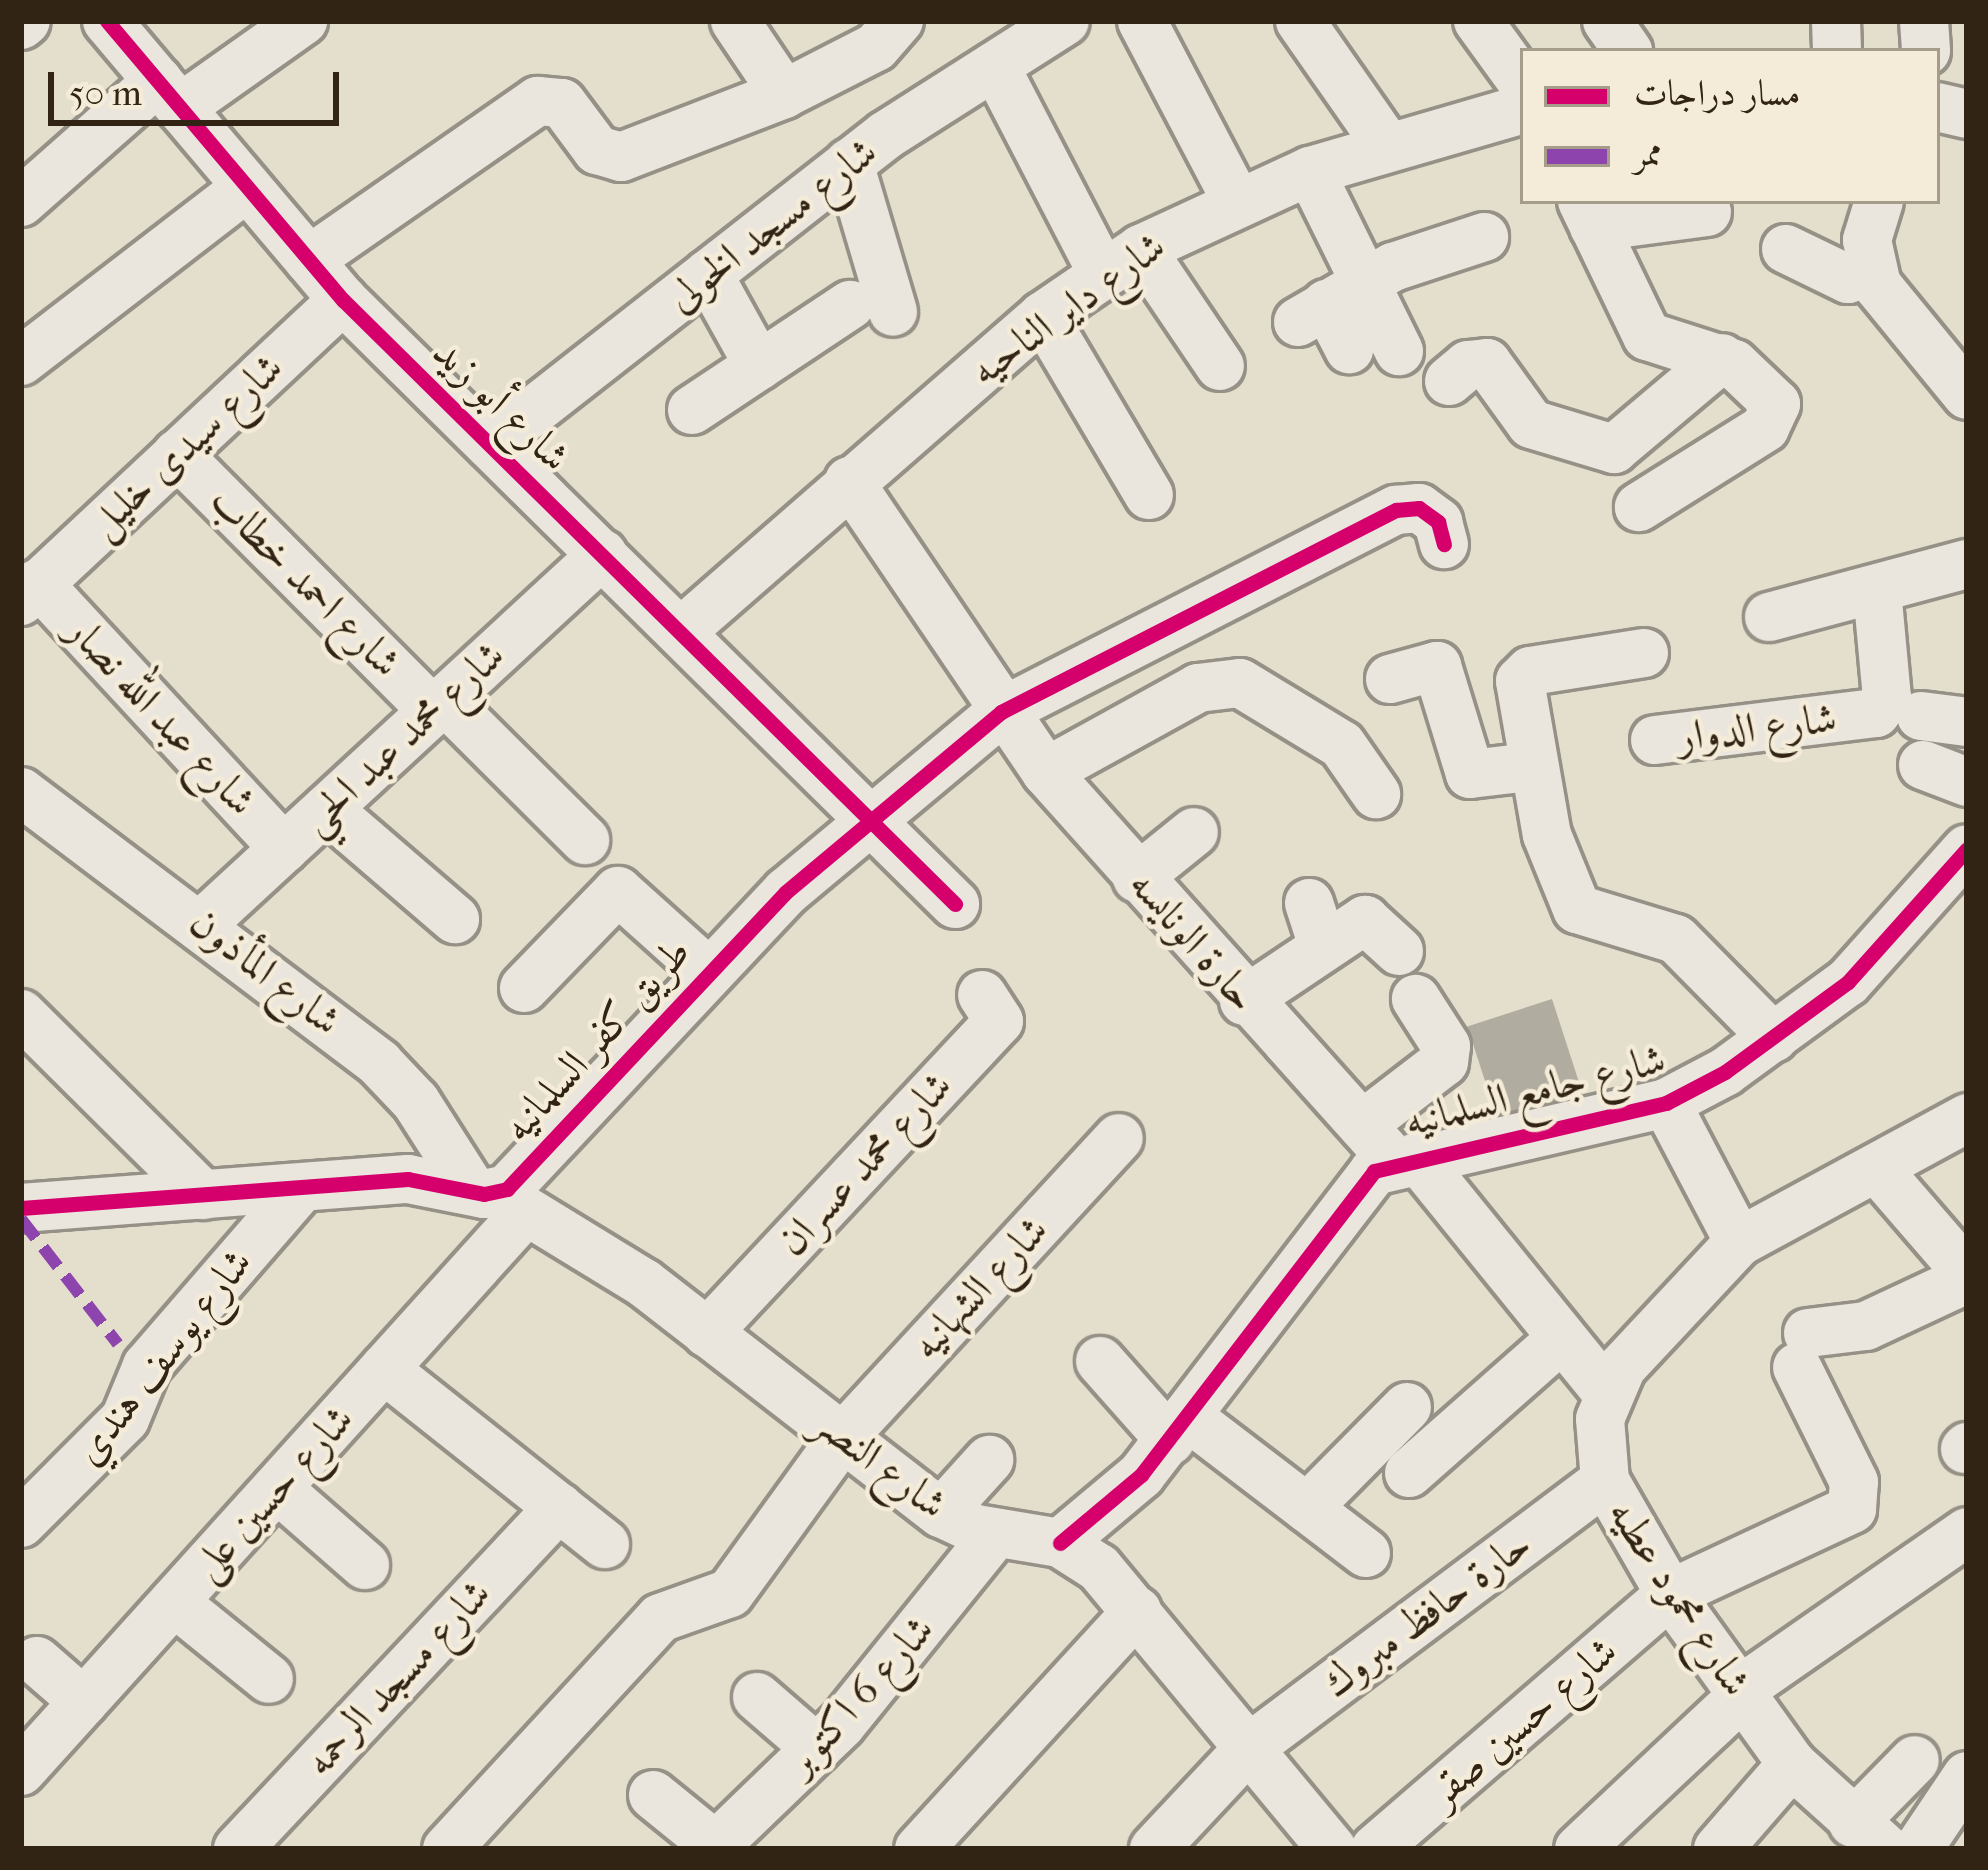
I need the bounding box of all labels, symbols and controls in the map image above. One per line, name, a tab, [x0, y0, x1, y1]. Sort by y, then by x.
scale bar	[54, 48, 345, 122]
legend	[1520, 48, 1940, 204]
text: 50 m	[69, 72, 142, 114]
text: مسار دراجات	[1634, 72, 1801, 114]
street label: شارع مسجد الخولى	[657, 127, 887, 323]
text: ممر	[1634, 132, 1663, 174]
street label: شارع داير الناحيه	[961, 221, 1175, 397]
street label: شارع أبو زيد	[422, 328, 580, 482]
street label: شارع سيدى خليل	[78, 343, 294, 549]
street label: شارع احمد خطاب	[199, 476, 411, 688]
street label: شارع عبد الله نصار	[56, 606, 266, 826]
street label: شارع محمد عبد الحي	[291, 631, 515, 845]
street label: شارع الدوار	[1674, 693, 1840, 763]
street label: حارة الونايسه	[1118, 860, 1268, 1022]
street label: شارع المأذون	[179, 897, 351, 1047]
street label: طريق كفر السلمانيه	[492, 928, 702, 1152]
street label: شارع جامع السلمانيه	[1399, 1034, 1671, 1148]
street label: شارع محمد عسران	[767, 1061, 963, 1267]
street label: شارع الشهانيه	[901, 1206, 1059, 1370]
street label: شارع يوسف هندي	[63, 1239, 263, 1475]
street label: شارع حسين على	[181, 1395, 365, 1591]
street label: شارع النصر	[804, 1398, 956, 1530]
street label: شارع محمود عطيه	[1597, 1490, 1761, 1706]
street label: حارة حافظ مبروك	[1313, 1519, 1541, 1709]
street label: شارع مسجد الرحمه	[294, 1569, 502, 1787]
street label: شارع 6 اكتوبر	[775, 1605, 945, 1787]
street label: شارع حسين صقر	[1418, 1626, 1628, 1818]

